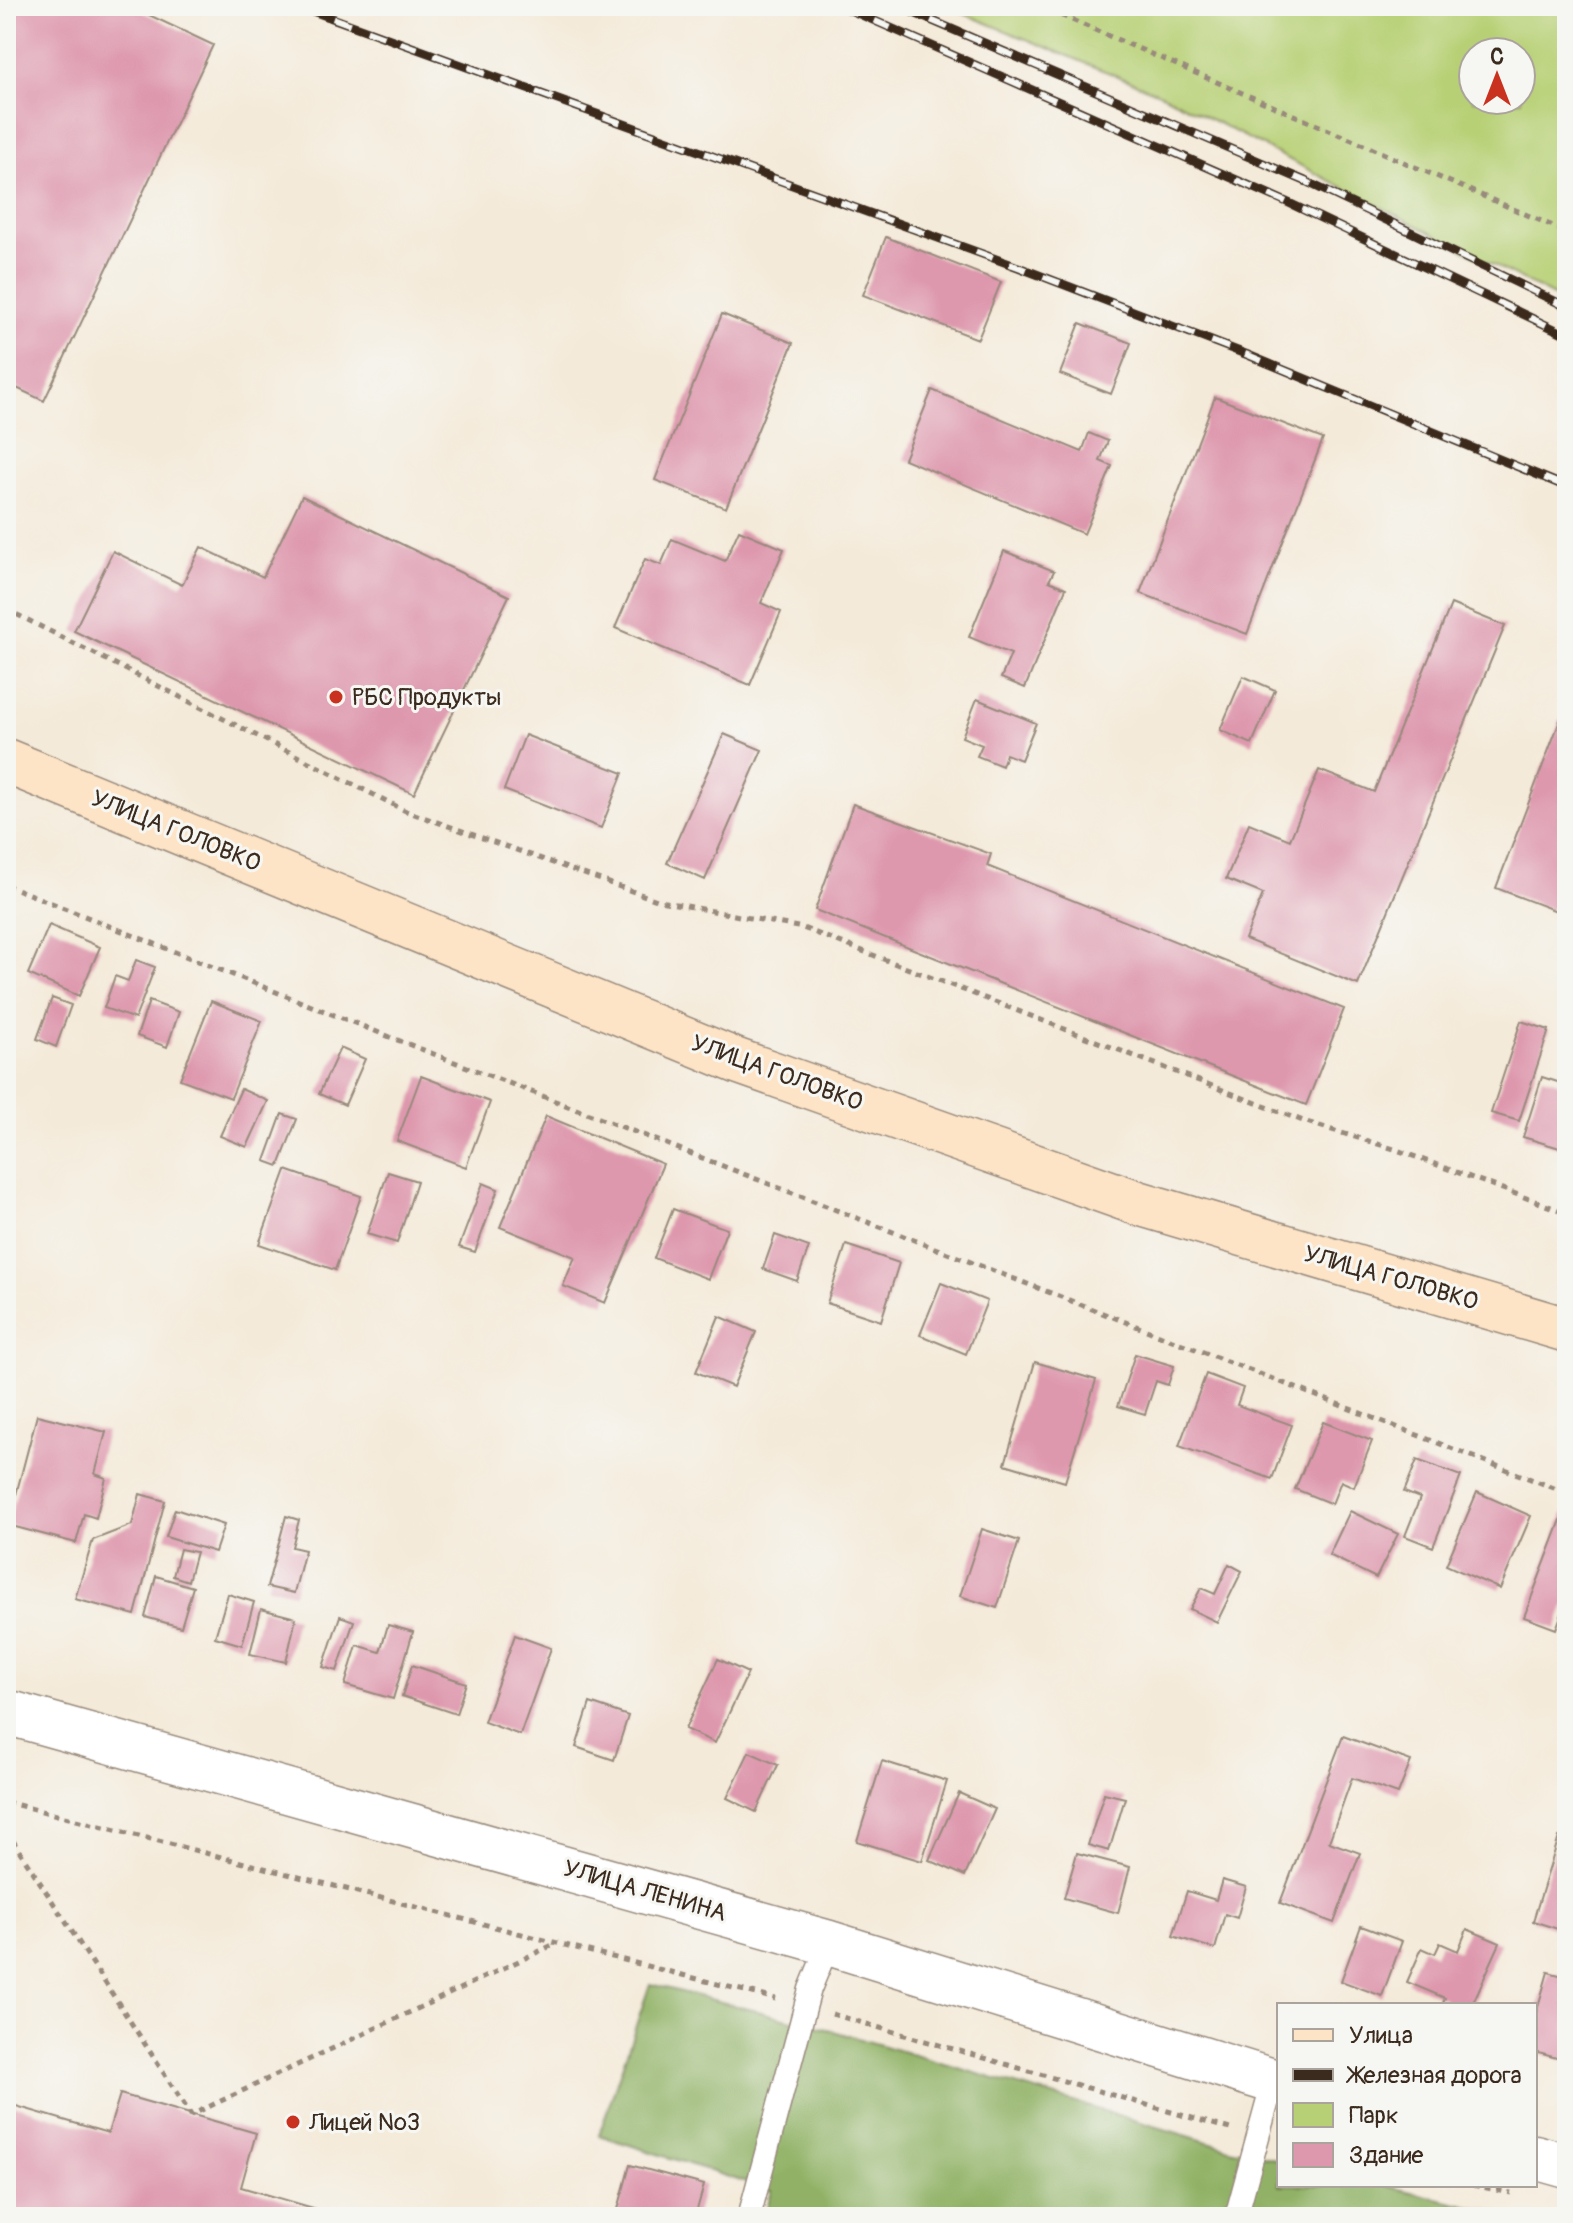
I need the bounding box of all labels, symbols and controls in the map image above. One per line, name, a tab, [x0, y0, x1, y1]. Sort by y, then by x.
north arrow	[1457, 36, 1537, 116]
text: С	[1490, 43, 1504, 71]
place label: РБС Продукты	[352, 683, 501, 712]
marker: РБС Продукты	[327, 688, 345, 706]
street label: УЛИЦА ГОЛОВКО	[87, 784, 265, 878]
street label: УЛИЦА ГОЛОВКО	[687, 1029, 867, 1117]
street label: УЛИЦА ГОЛОВКО	[1300, 1239, 1482, 1317]
street label: УЛИЦА ЛЕНИНА	[560, 1854, 730, 1928]
legend	[1277, 2003, 1537, 2187]
text: Улица	[1349, 2021, 1413, 2050]
text: Железная дорога	[1345, 2061, 1522, 2090]
text: Парк	[1349, 2101, 1398, 2130]
place label: Лицей №3	[308, 2108, 420, 2137]
marker: Лицей №3	[284, 2113, 302, 2131]
text: Здание	[1349, 2141, 1424, 2170]

